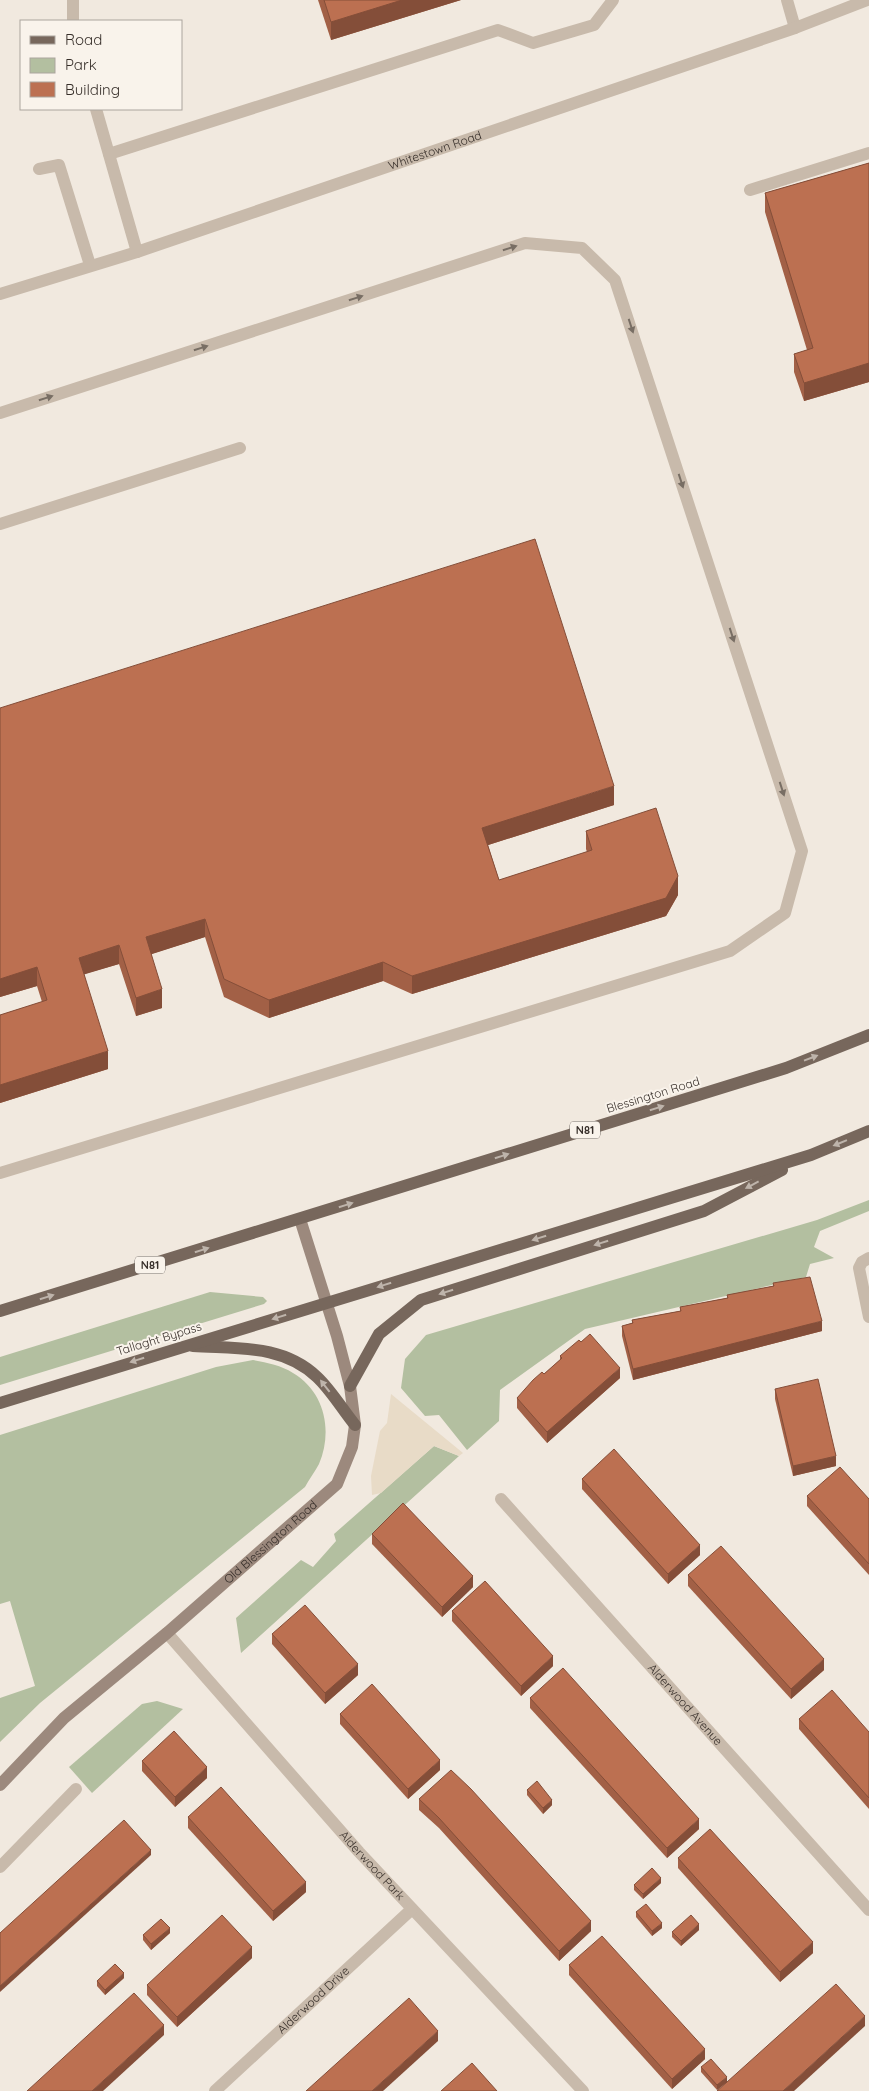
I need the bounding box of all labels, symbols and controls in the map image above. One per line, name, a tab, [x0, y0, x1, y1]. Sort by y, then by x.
legend	[20, 20, 182, 110]
text: Road	[65, 30, 102, 49]
text: Park	[65, 55, 97, 74]
text: Building	[65, 80, 120, 99]
street label: Whitestown Road	[386, 127, 483, 173]
one-way arrow	[503, 243, 518, 251]
one-way arrow	[348, 293, 363, 301]
one-way arrow	[627, 319, 635, 334]
one-way arrow	[194, 343, 209, 351]
one-way arrow	[39, 393, 54, 401]
one-way arrow	[678, 473, 686, 488]
one-way arrow	[728, 628, 736, 643]
one-way arrow	[779, 782, 786, 797]
one-way arrow	[804, 1054, 819, 1062]
street label: Blessington Road	[604, 1073, 701, 1116]
one-way arrow	[649, 1104, 664, 1111]
road number: N81	[570, 1122, 600, 1138]
one-way arrow	[832, 1139, 847, 1147]
one-way arrow	[494, 1152, 509, 1160]
one-way arrow	[746, 1181, 759, 1190]
one-way arrow	[339, 1200, 354, 1208]
one-way arrow	[532, 1235, 547, 1242]
one-way arrow	[593, 1239, 608, 1247]
one-way arrow	[195, 1245, 210, 1253]
road number: N81	[135, 1256, 165, 1274]
one-way arrow	[376, 1282, 391, 1290]
one-way arrow	[439, 1289, 454, 1296]
one-way arrow	[39, 1293, 54, 1300]
one-way arrow	[271, 1314, 286, 1322]
street label: Tallaght Bypass	[114, 1318, 204, 1359]
one-way arrow	[130, 1357, 145, 1365]
one-way arrow	[319, 1380, 330, 1393]
street label: Old Blessington Road	[221, 1497, 320, 1587]
street label: Alderwood Avenue	[645, 1660, 726, 1749]
street label: Alderwood Park	[337, 1827, 408, 1903]
street label: Alderwood Drive	[274, 1963, 352, 2037]

